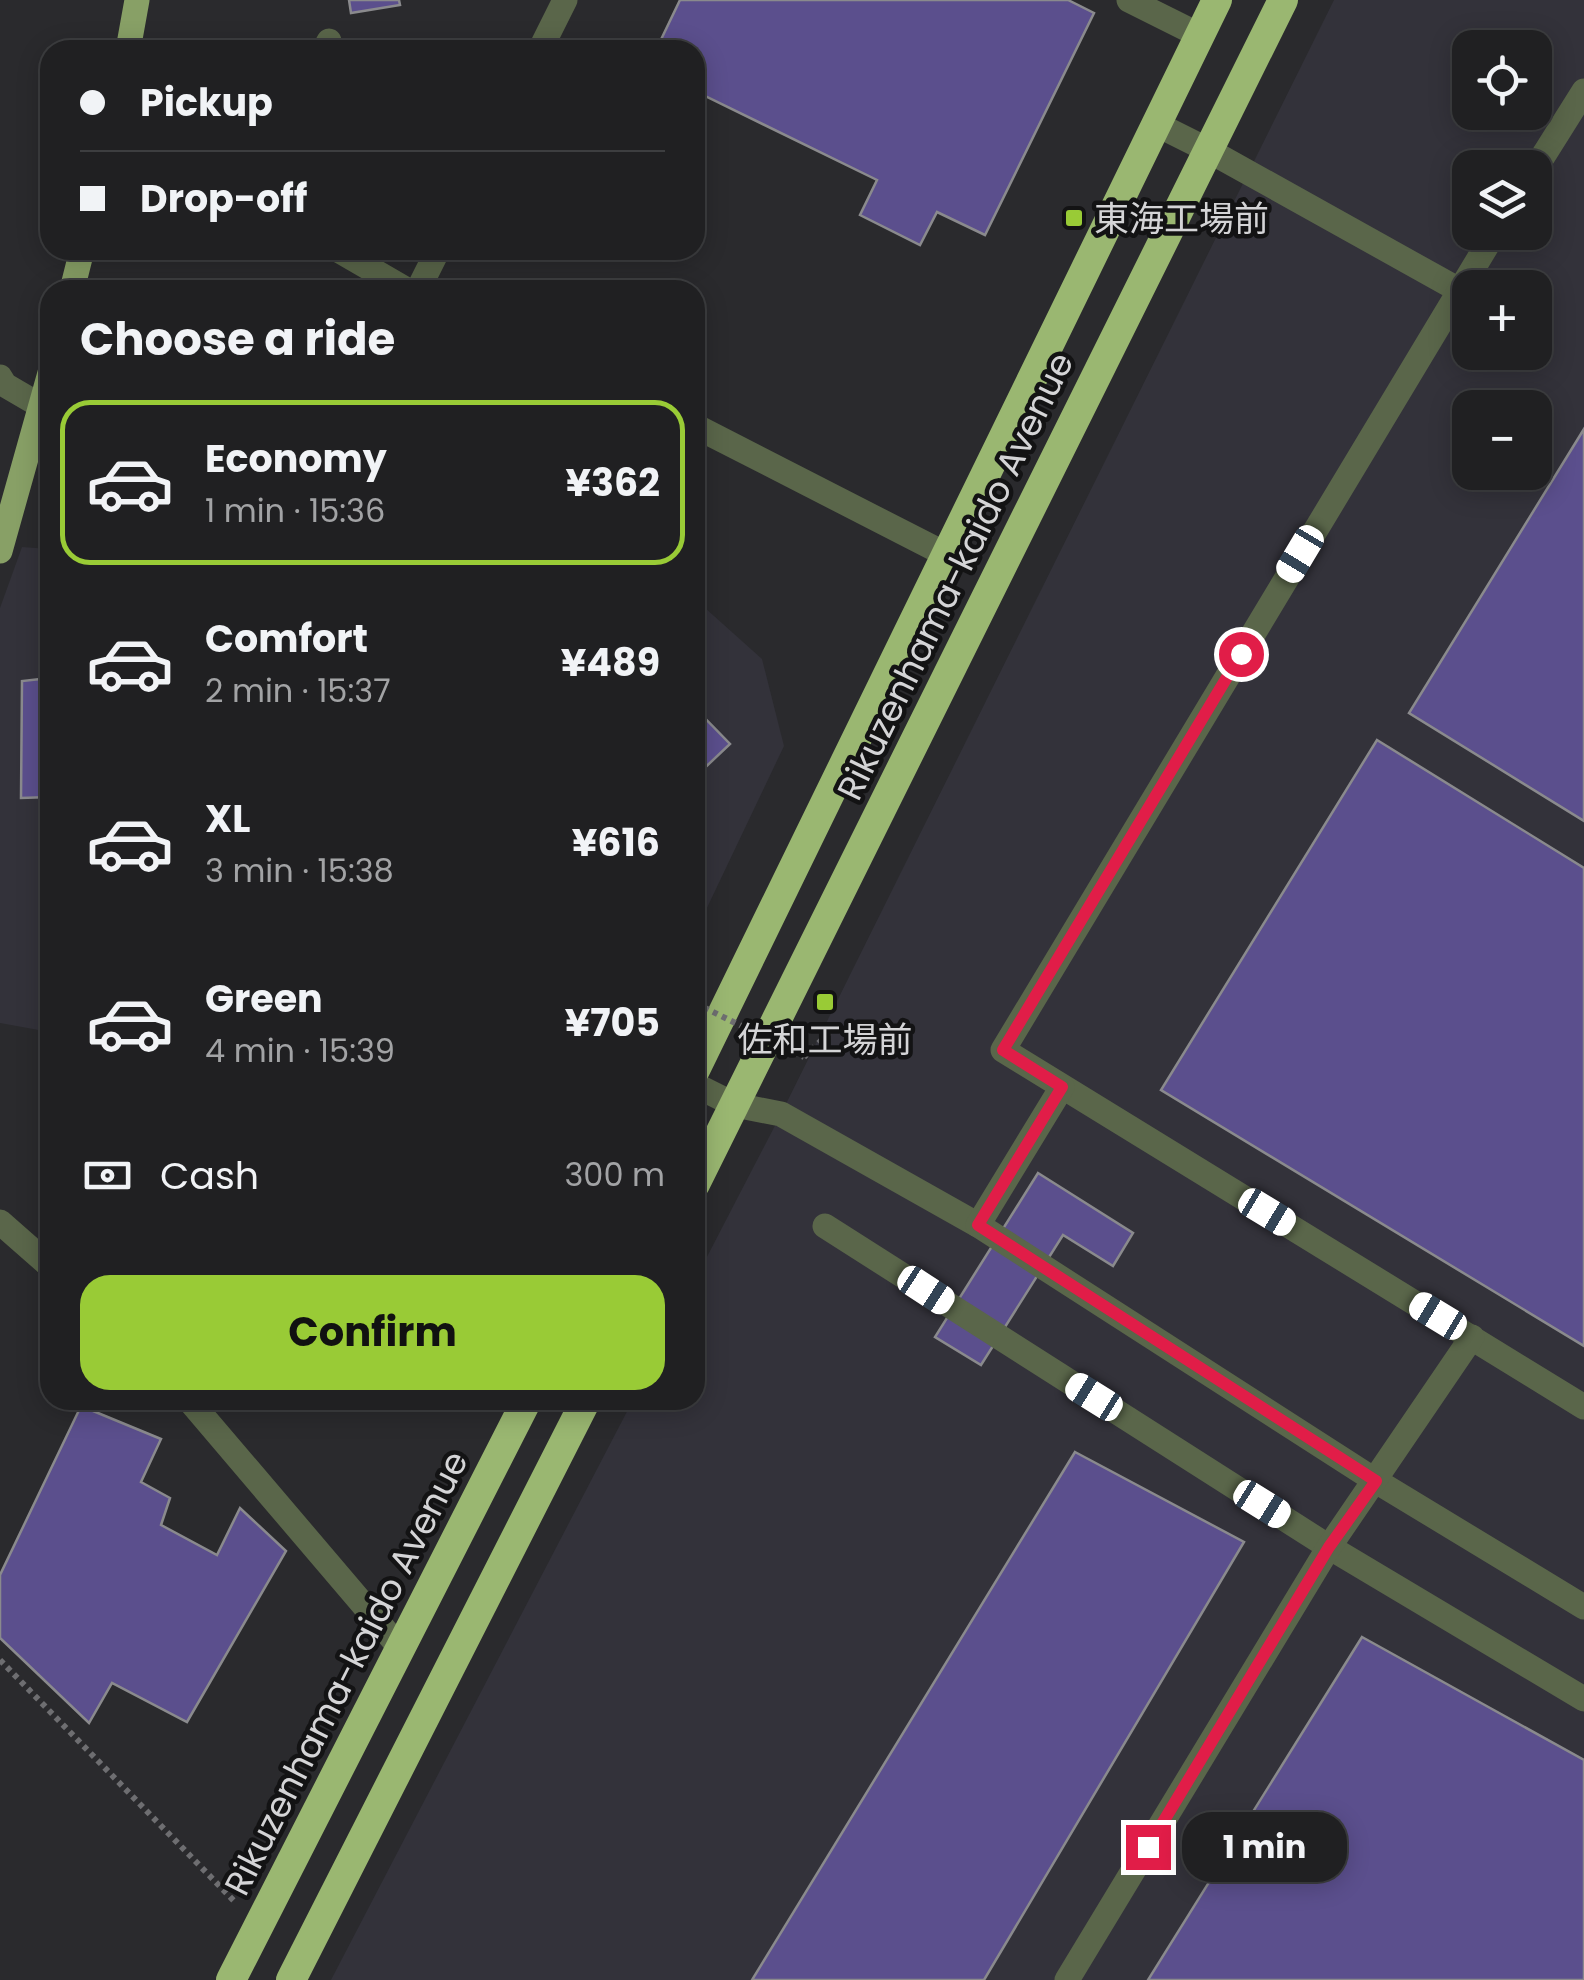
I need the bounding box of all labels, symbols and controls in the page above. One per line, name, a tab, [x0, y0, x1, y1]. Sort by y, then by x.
map controls	[1452, 30, 1552, 490]
button: locate	[1452, 30, 1552, 130]
text: Pickup	[140, 76, 273, 129]
button: layers	[1452, 150, 1552, 250]
text: Drop-off	[140, 172, 308, 225]
place label: 東海工場前	[1094, 194, 1269, 243]
marker: 東海工場前	[1063, 207, 1085, 229]
button: +	[1452, 270, 1552, 370]
text: Choose a ride	[80, 308, 395, 371]
street label: Rikuzenhama-kaido Avenue	[825, 344, 1085, 808]
button: −	[1452, 390, 1552, 490]
text: Economy	[205, 432, 387, 485]
icon: car	[85, 438, 175, 528]
text: ¥362	[566, 456, 660, 509]
text: 1 min · 15:36	[205, 488, 385, 533]
car	[1272, 521, 1328, 587]
text: Comfort	[205, 612, 368, 665]
icon: car	[85, 618, 175, 708]
route start	[1219, 632, 1264, 677]
text: ¥489	[561, 636, 660, 689]
text: 2 min · 15:37	[205, 668, 391, 713]
text: XL	[205, 792, 250, 845]
icon: car	[85, 798, 175, 888]
text: ¥616	[572, 816, 660, 869]
text: 3 min · 15:38	[205, 848, 394, 893]
text: Green	[205, 972, 323, 1025]
icon: car	[85, 978, 175, 1068]
marker: 佐和工場前	[814, 991, 836, 1013]
text: ¥705	[565, 996, 660, 1049]
place label: 佐和工場前	[737, 1015, 913, 1064]
text: 4 min · 15:39	[205, 1028, 395, 1073]
icon: cash	[80, 1148, 135, 1203]
text: Cash	[160, 1149, 259, 1202]
text: 300 m	[564, 1152, 665, 1197]
car	[1234, 1184, 1300, 1240]
car	[893, 1261, 959, 1319]
button: Confirm	[80, 1275, 665, 1390]
car	[1405, 1288, 1471, 1344]
car	[1061, 1368, 1127, 1426]
street label: Rikuzenhama-kaido Avenue	[212, 1442, 480, 1904]
car	[1229, 1475, 1295, 1533]
callout: 1 min	[1183, 1812, 1348, 1882]
text: 1 min	[1223, 1824, 1306, 1869]
route end	[1126, 1825, 1171, 1870]

